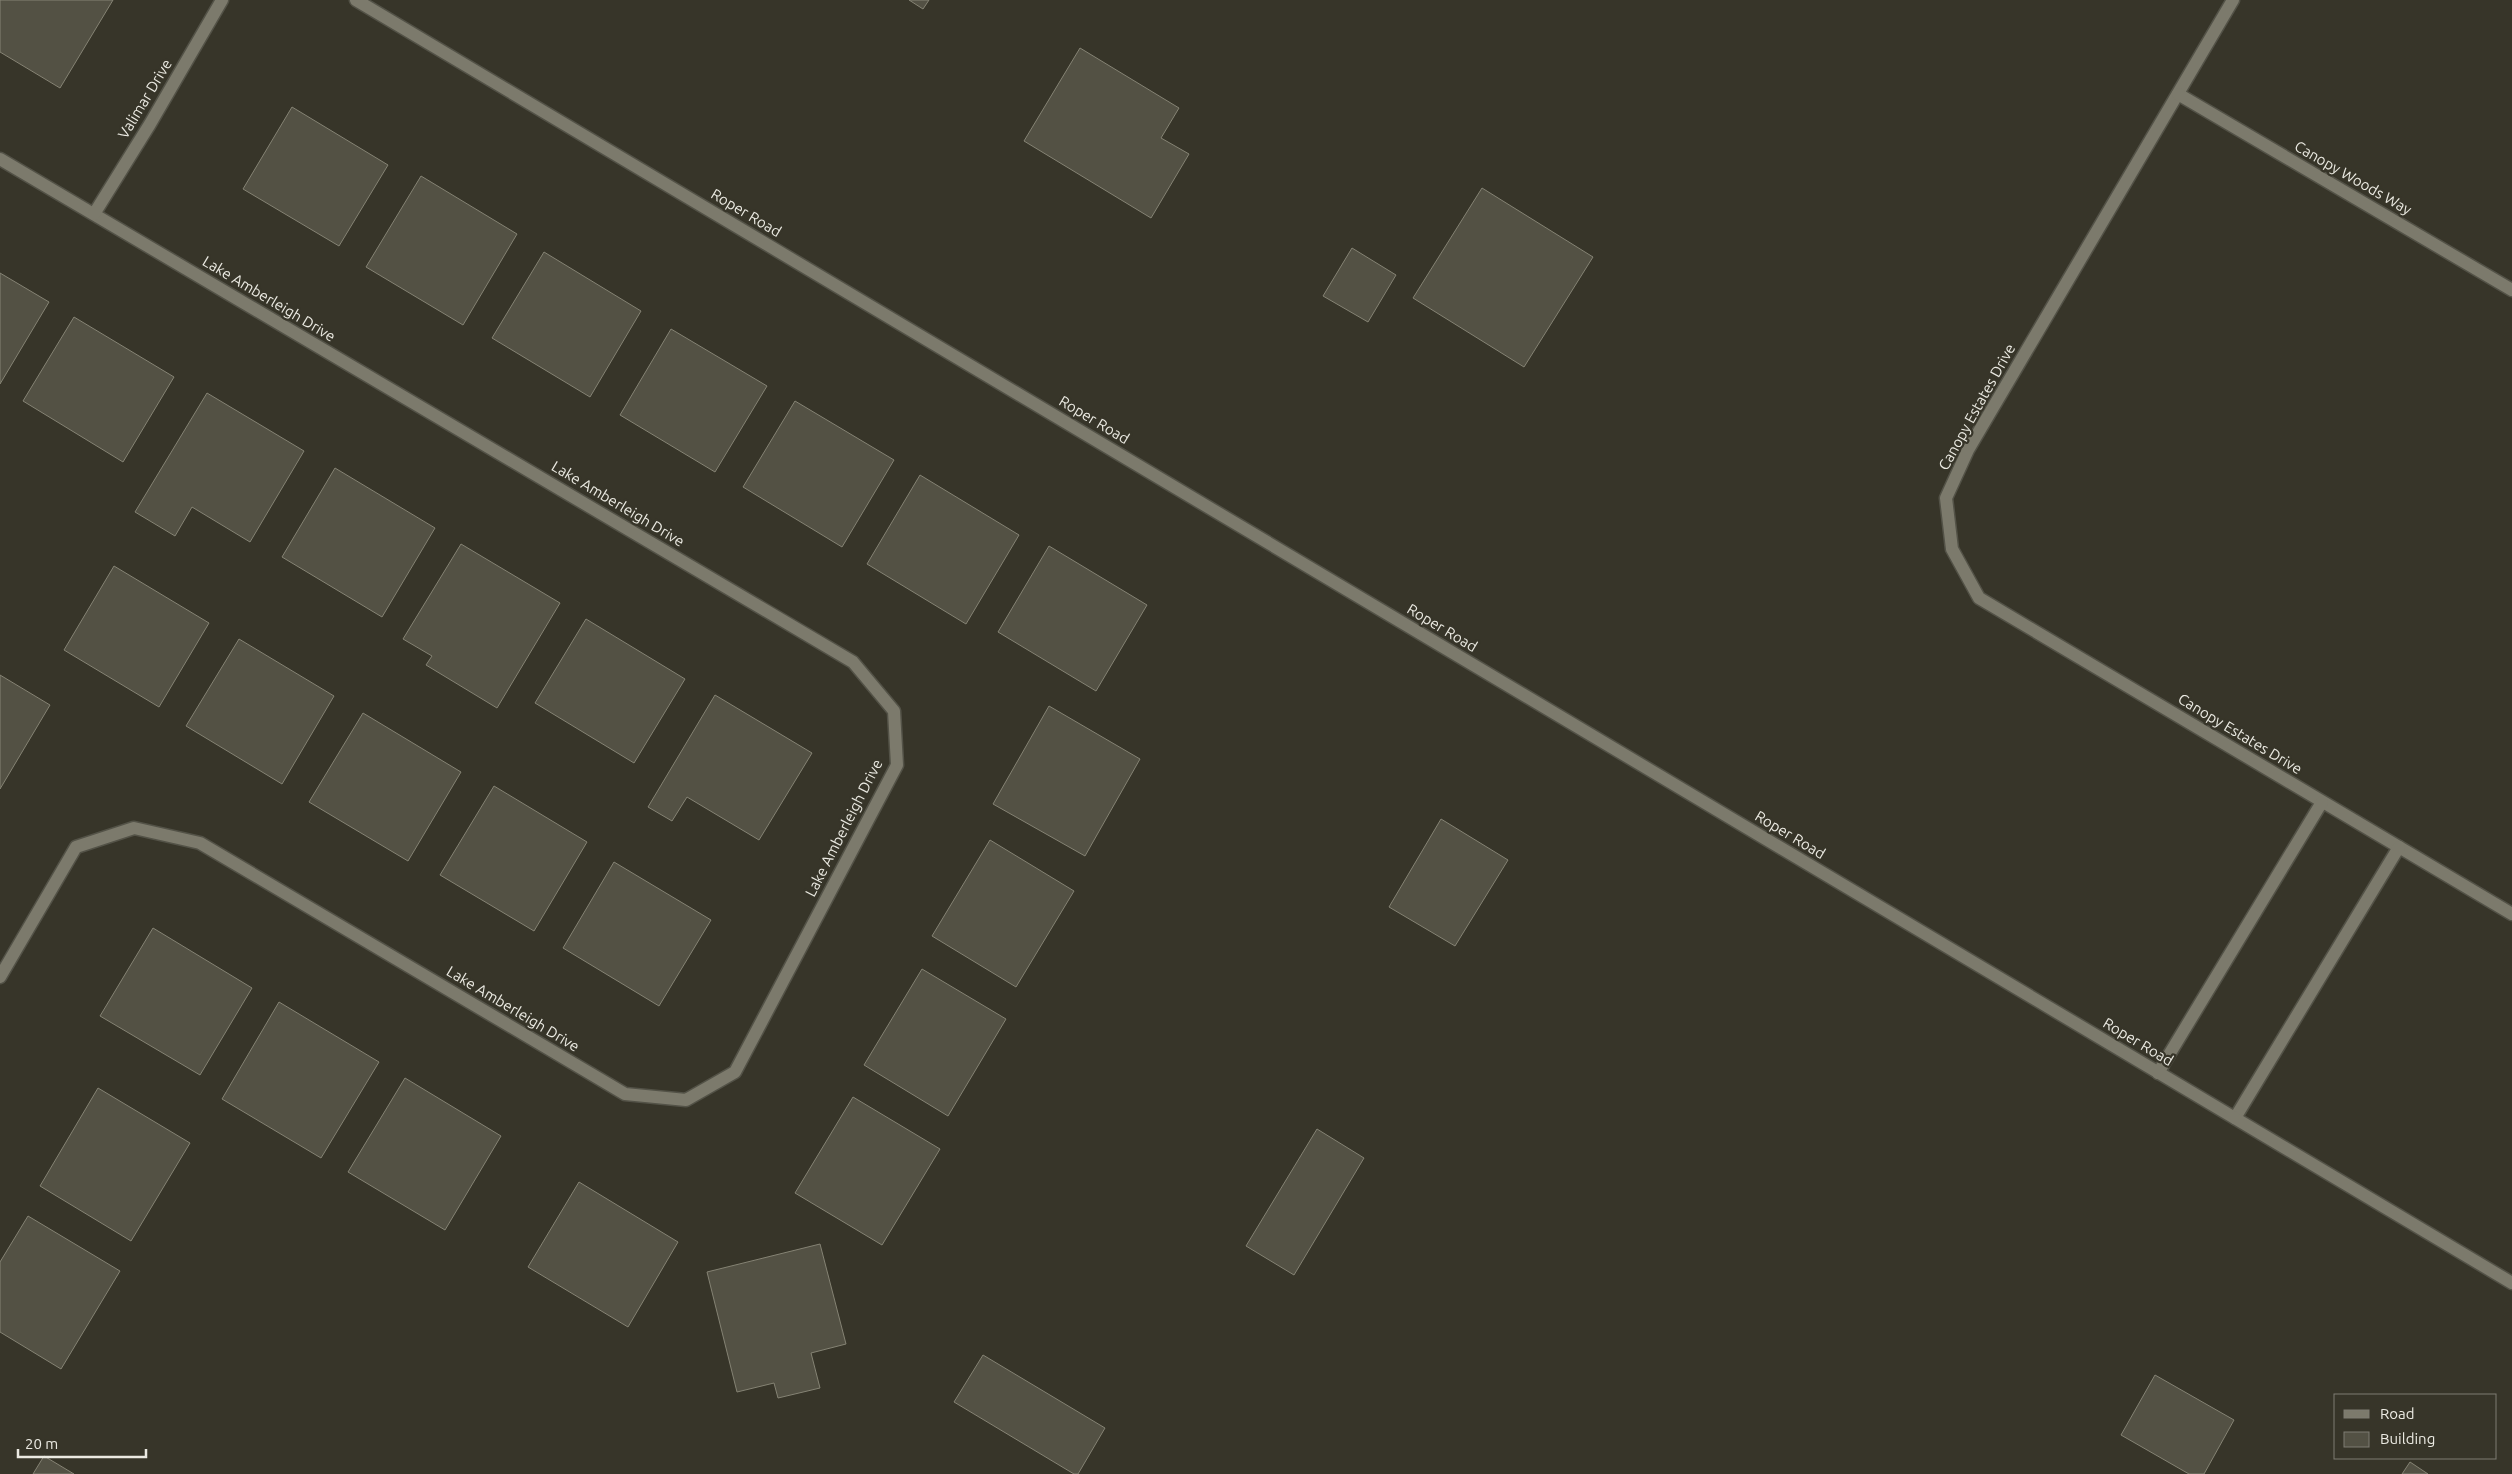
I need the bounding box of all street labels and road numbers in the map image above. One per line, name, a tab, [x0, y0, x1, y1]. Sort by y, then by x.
street label: Valimar Drive	[114, 56, 175, 142]
street label: Canopy Woods Way	[2292, 137, 2415, 218]
street label: Roper Road	[708, 185, 784, 240]
street label: Lake Amberleigh Drive	[200, 252, 339, 345]
street label: Canopy Estates Drive	[1935, 341, 2018, 473]
street label: Roper Road	[1056, 392, 1132, 447]
street label: Lake Amberleigh Drive	[549, 457, 688, 550]
street label: Roper Road	[1404, 600, 1480, 655]
street label: Canopy Estates Drive	[2175, 690, 2305, 777]
street label: Lake Amberleigh Drive	[802, 756, 886, 899]
street label: Roper Road	[1752, 807, 1828, 862]
street label: Lake Amberleigh Drive	[444, 962, 583, 1055]
street label: Roper Road	[2100, 1014, 2176, 1069]

